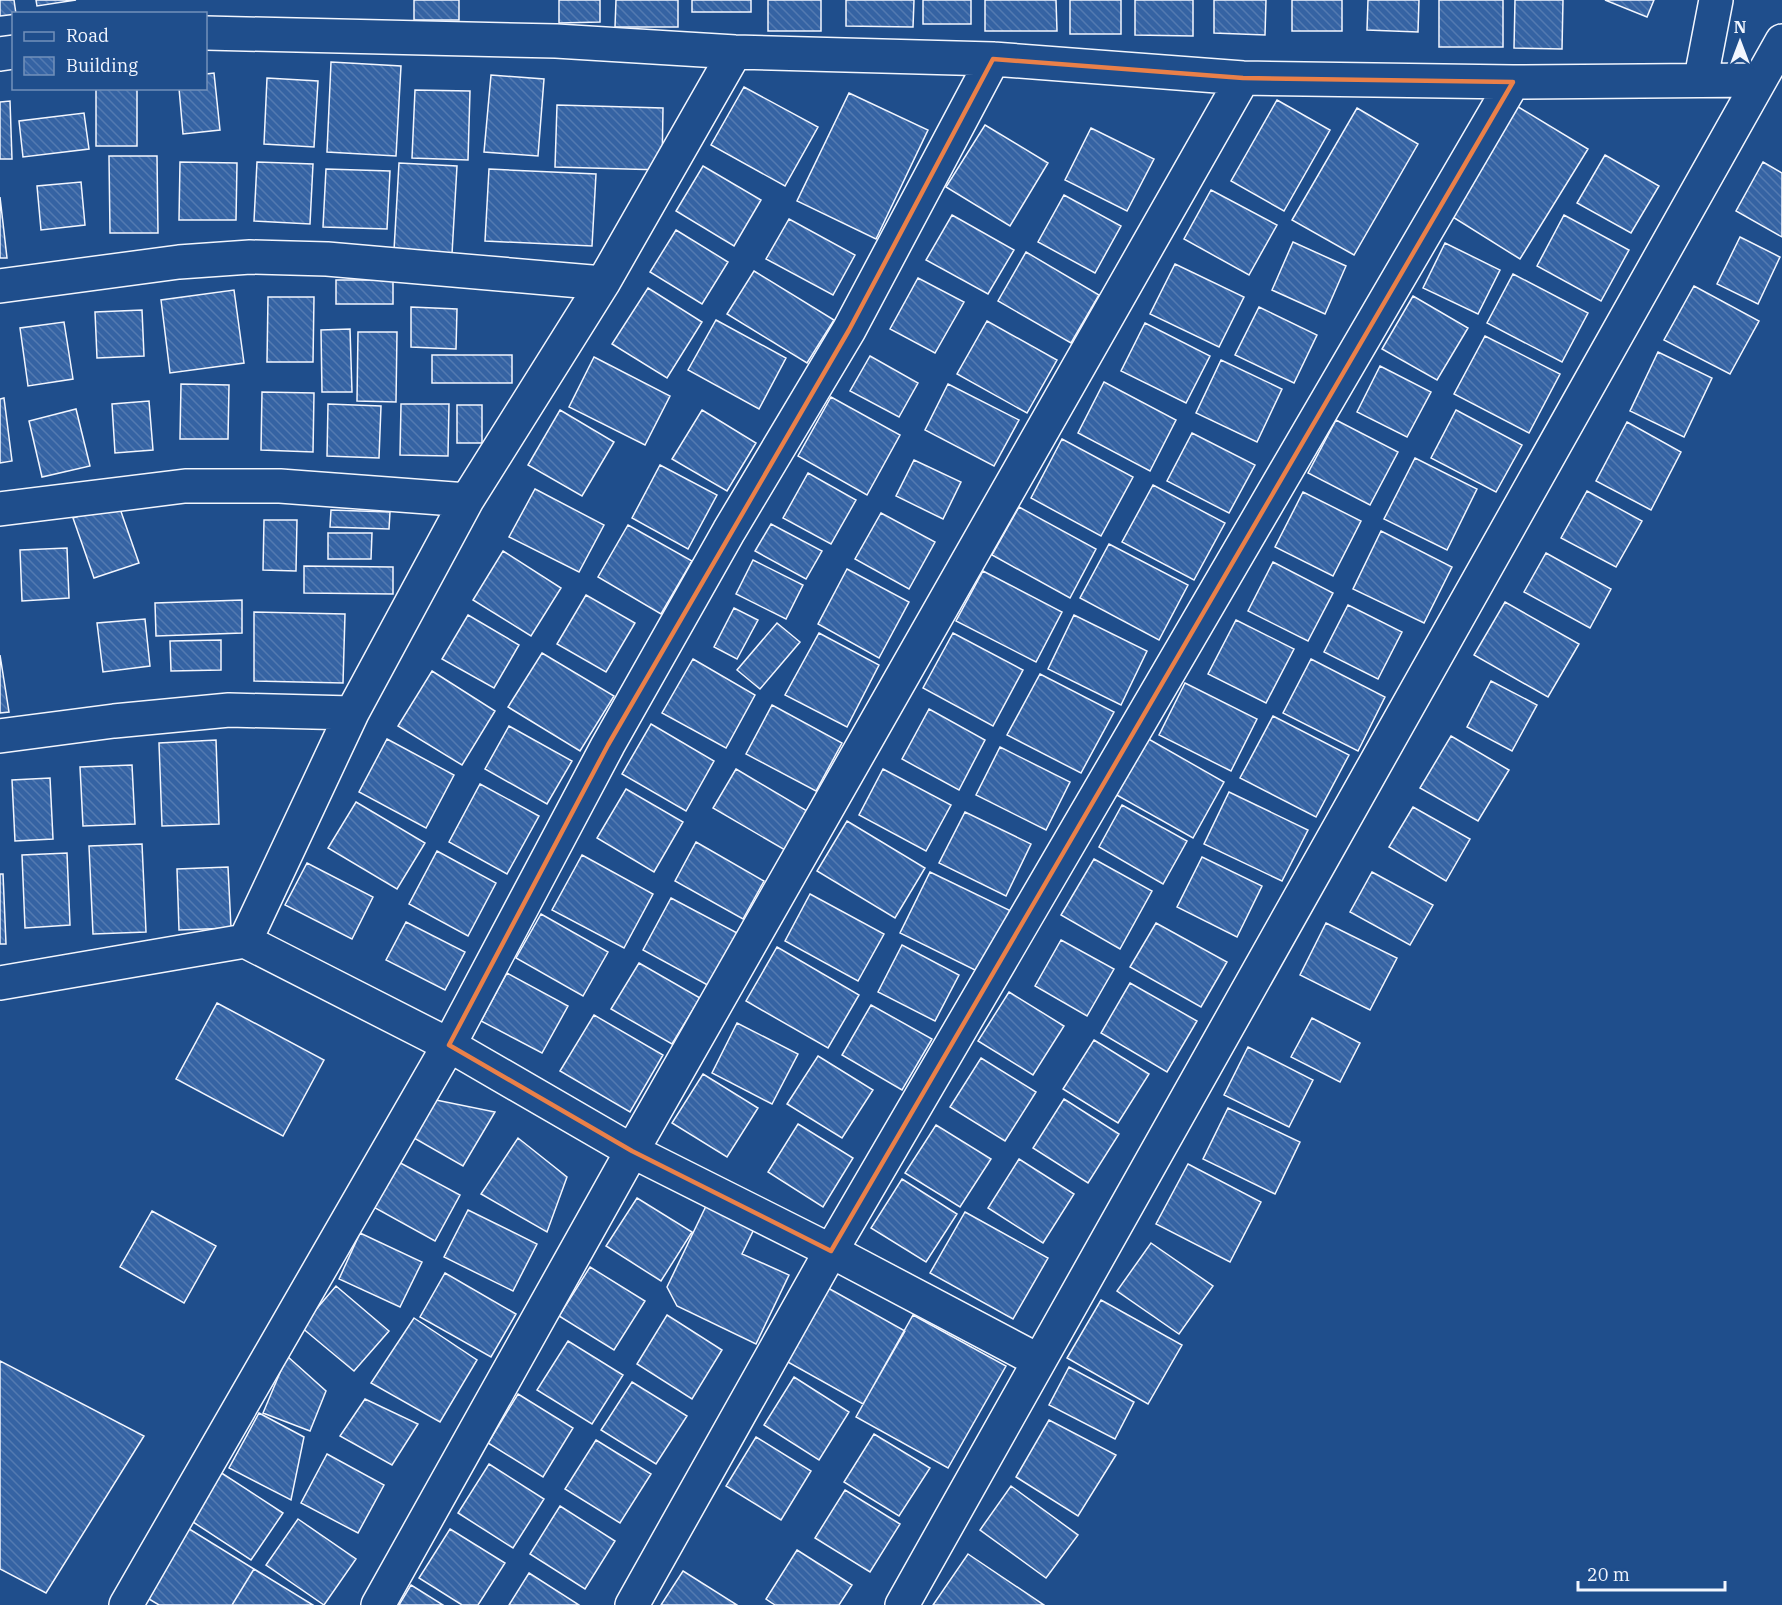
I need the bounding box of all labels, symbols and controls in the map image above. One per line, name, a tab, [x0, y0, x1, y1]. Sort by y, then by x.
legend	[12, 12, 207, 90]
north arrow	[1710, 12, 1770, 72]
text: N	[1734, 17, 1746, 37]
text: Road	[66, 24, 109, 47]
text: Building	[66, 54, 138, 77]
scale bar	[1578, 1554, 1725, 1592]
text: 20 m	[1587, 1563, 1630, 1586]

